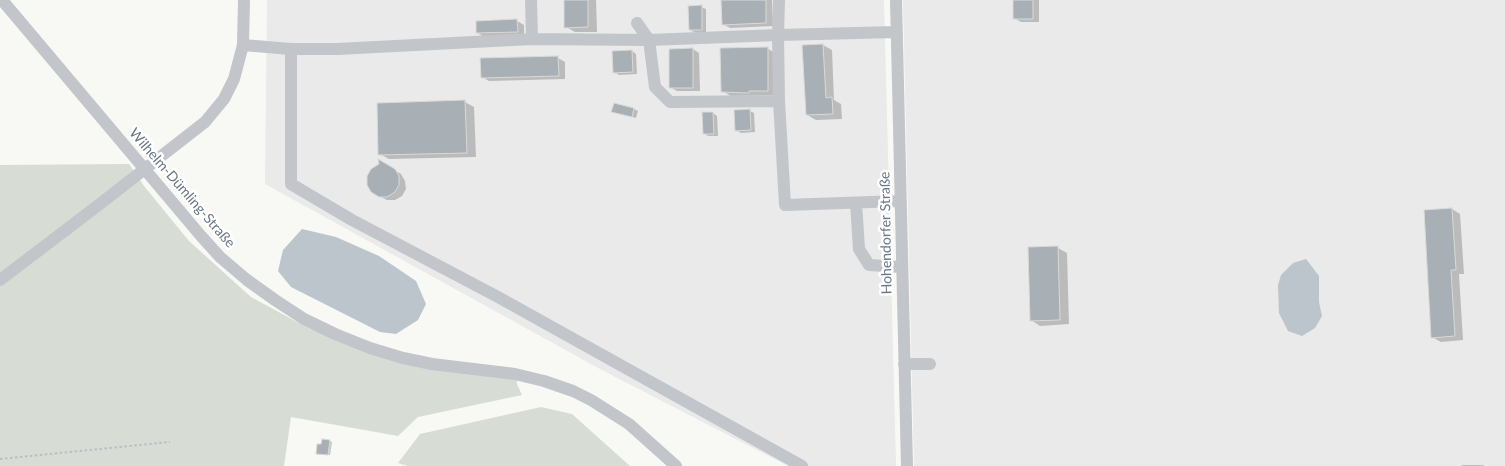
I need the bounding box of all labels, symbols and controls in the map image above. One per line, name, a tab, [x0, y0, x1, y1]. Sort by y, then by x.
street label: Wilhelm-Dümling-Straße	[126, 125, 238, 251]
street label: Hohendorfer Straße	[877, 171, 895, 295]

